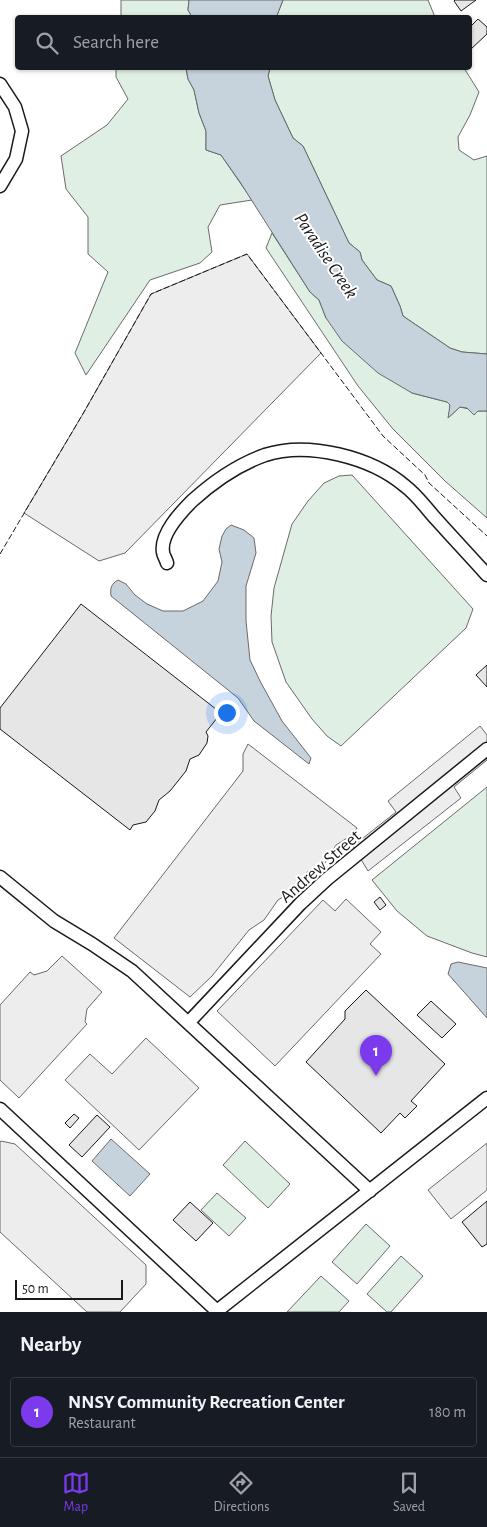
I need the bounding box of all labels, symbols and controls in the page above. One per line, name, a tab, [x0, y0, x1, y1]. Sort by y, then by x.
search box	[15, 15, 472, 70]
icon: search	[33, 29, 61, 57]
text: Search here	[73, 33, 159, 52]
water label: Paradise Creek	[290, 210, 361, 302]
your location	[214, 700, 240, 726]
street label: Andrew Street	[277, 827, 365, 906]
pin: 1	[360, 1035, 392, 1076]
scale bar	[15, 1277, 122, 1300]
text: 50 m	[22, 1282, 49, 1296]
text: Nearby	[20, 1334, 81, 1355]
text: NNSY Community Recreation Center	[68, 1393, 345, 1412]
text: 1	[34, 1404, 40, 1420]
text: 180 m	[429, 1404, 466, 1420]
text: Restaurant	[68, 1415, 136, 1431]
tab: Map	[62, 1469, 90, 1516]
tab: Directions	[214, 1469, 269, 1516]
tab: Saved	[393, 1469, 425, 1516]

